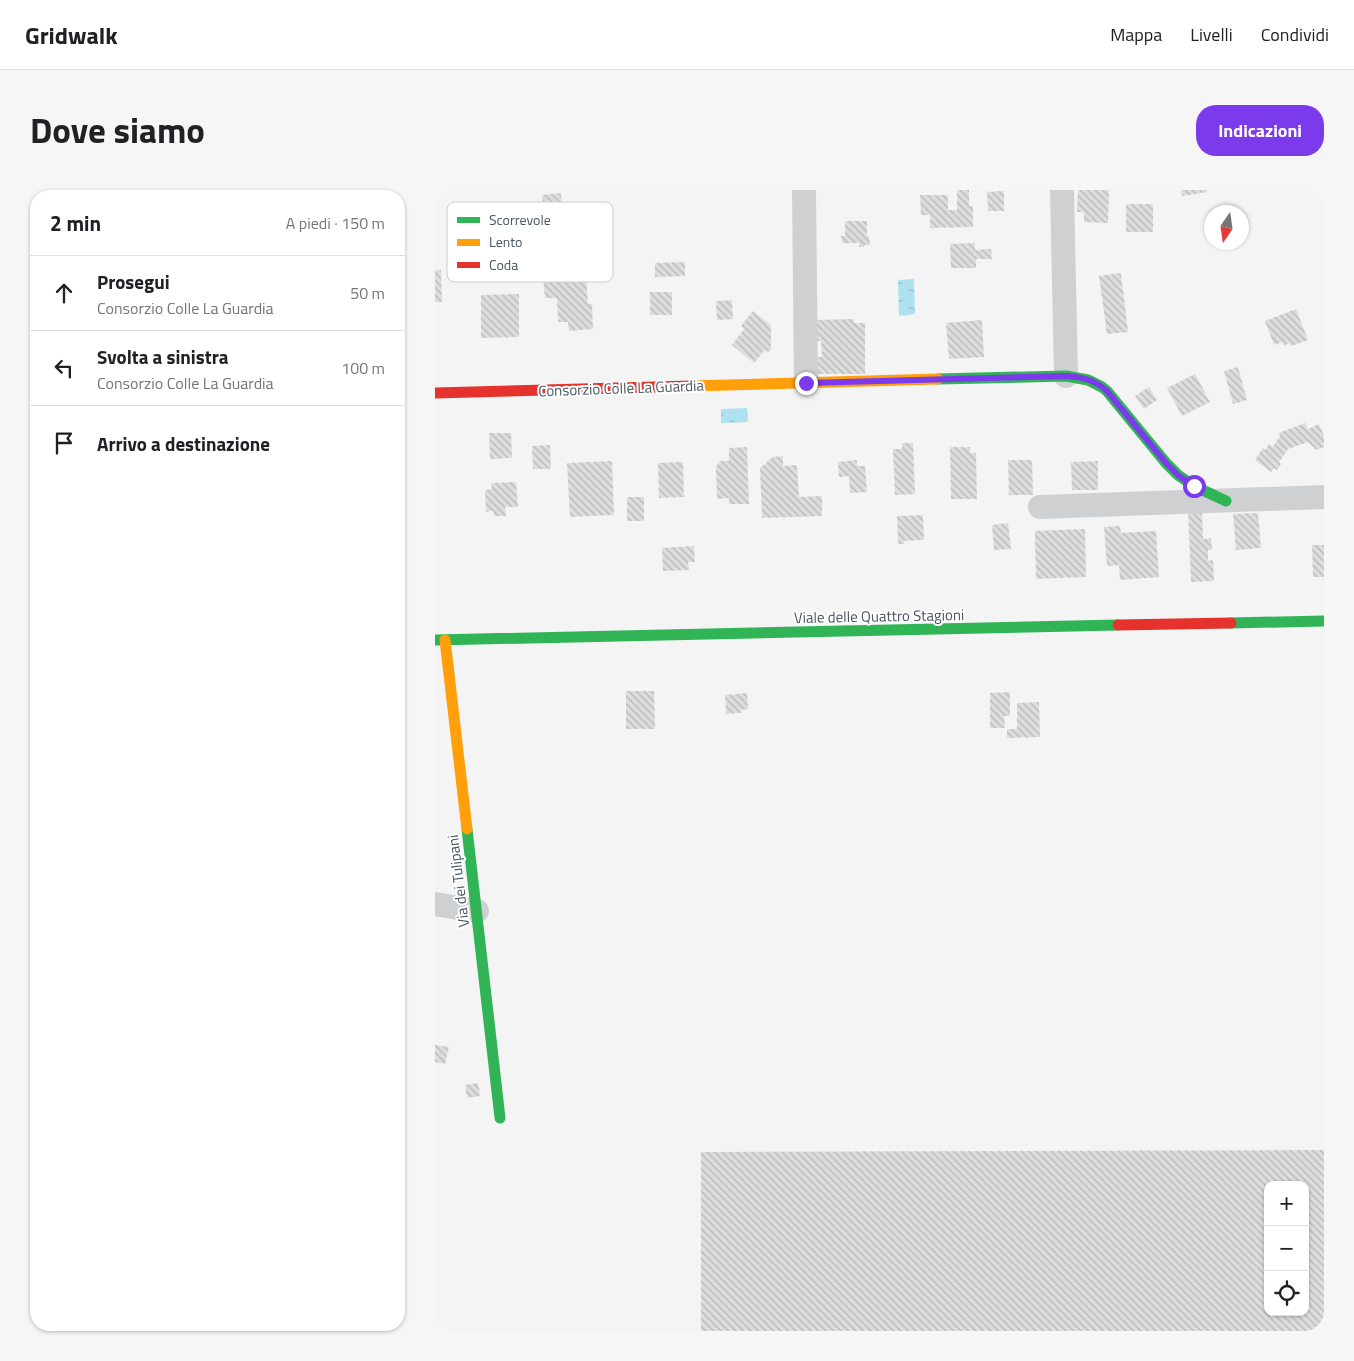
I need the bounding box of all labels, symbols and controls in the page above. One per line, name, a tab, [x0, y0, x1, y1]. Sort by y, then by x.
text: Gridwalk	[25, 17, 118, 53]
text: Mappa	[1110, 21, 1162, 48]
text: Livelli	[1190, 21, 1233, 48]
text: Condividi	[1261, 21, 1329, 48]
text: Dove siamo	[30, 103, 205, 157]
button: Indicazioni	[1196, 105, 1324, 156]
legend	[447, 202, 613, 282]
north arrow	[1204, 205, 1249, 250]
text: 2 min	[50, 207, 101, 239]
text: Scorrevole	[489, 209, 551, 230]
text: A piedi · 150 m	[286, 211, 385, 235]
text: Lento	[489, 231, 523, 252]
text: Coda	[489, 254, 518, 275]
text: Prosegui	[97, 267, 170, 296]
icon: ahead	[50, 279, 78, 307]
text: 50 m	[350, 281, 385, 305]
text: Consorzio Colle La Guardia	[97, 296, 274, 320]
text: Svolta a sinistra	[97, 342, 228, 371]
icon: left	[50, 354, 78, 382]
text: 100 m	[341, 356, 385, 380]
text: Consorzio Colle La Guardia	[97, 371, 274, 395]
route end	[795, 372, 818, 395]
street label: Consorzio Colle La Guardia	[538, 374, 705, 402]
icon: arrive	[50, 429, 78, 457]
text: Arrivo a destinazione	[97, 429, 270, 458]
route start	[1183, 475, 1206, 498]
street label: Viale delle Quattro Stagioni	[794, 603, 964, 629]
street label: Via dei Tulipani	[441, 833, 475, 929]
map controls	[1264, 1181, 1309, 1316]
button: +	[1264, 1181, 1309, 1226]
button: −	[1264, 1226, 1309, 1271]
button: locate	[1264, 1271, 1309, 1316]

